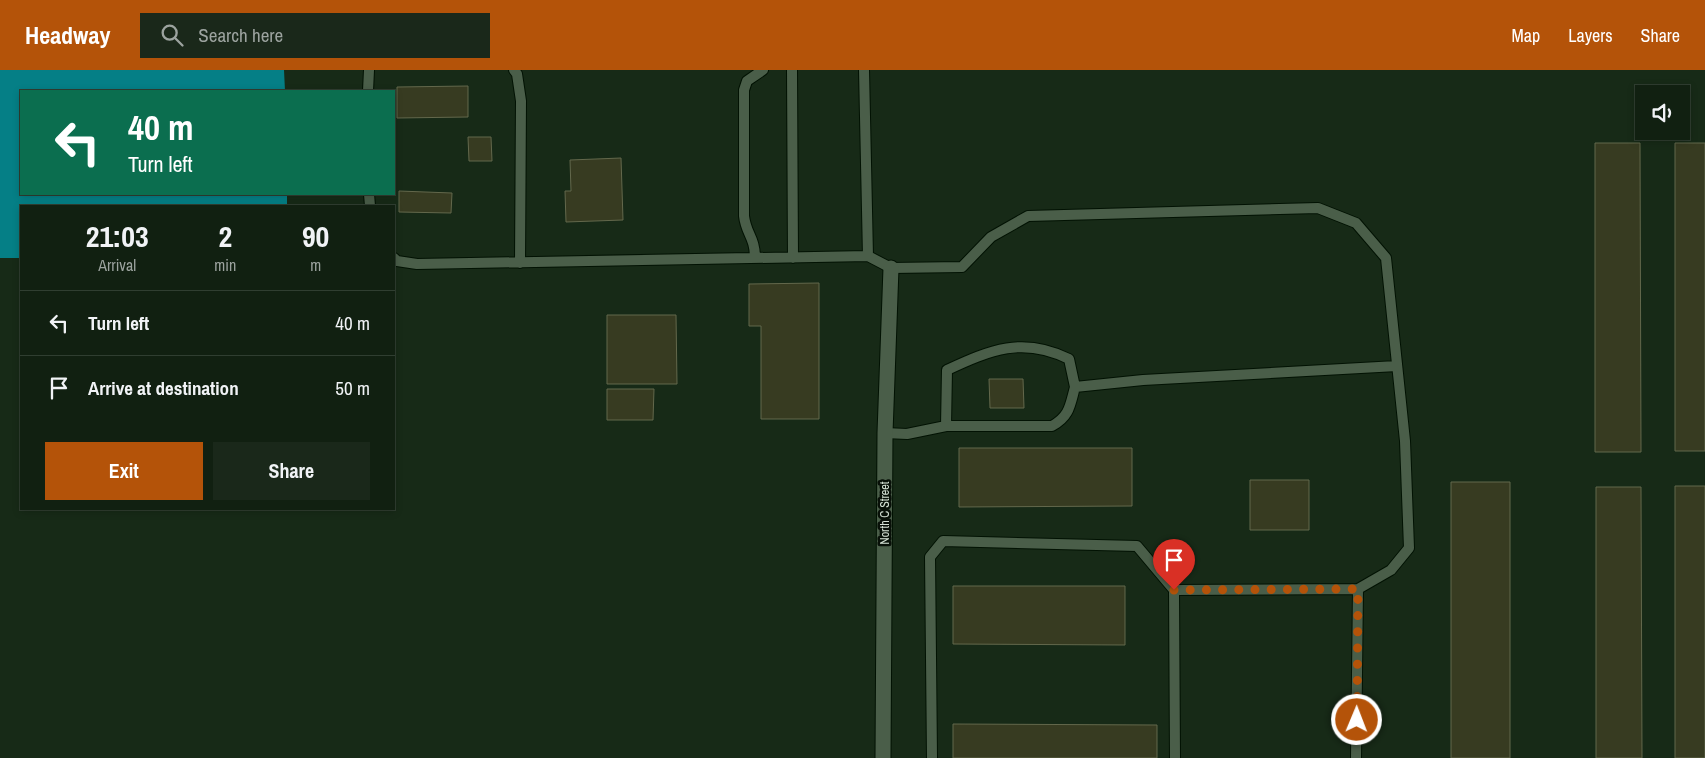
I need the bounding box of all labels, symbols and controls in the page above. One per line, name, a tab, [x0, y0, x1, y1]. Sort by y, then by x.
search box	[140, 13, 490, 58]
text: Headway	[25, 19, 110, 51]
icon: search	[158, 21, 186, 49]
text: Search here	[198, 22, 283, 48]
text: Map	[1512, 23, 1540, 48]
text: Layers	[1568, 23, 1613, 48]
text: Share	[1641, 23, 1680, 48]
map controls	[1635, 85, 1690, 140]
button: sound	[1635, 85, 1690, 140]
text: 40 m	[128, 104, 193, 151]
icon: left	[45, 110, 110, 175]
text: Turn left	[128, 149, 193, 179]
text: 21:03	[86, 216, 149, 256]
text: 2	[218, 216, 232, 256]
text: 90	[302, 216, 329, 256]
text: Arrival	[98, 254, 136, 276]
text: min	[214, 254, 236, 276]
text: m	[310, 254, 321, 276]
icon: left	[45, 309, 73, 337]
text: Turn left	[88, 310, 149, 336]
text: 40 m	[335, 310, 370, 336]
icon: arrive	[45, 374, 73, 402]
text: Arrive at destination	[88, 375, 239, 401]
text: 50 m	[335, 375, 370, 401]
button: Exit	[45, 442, 203, 500]
button: Share	[213, 442, 370, 500]
street label: North C Street	[877, 481, 893, 544]
pin	[1153, 539, 1195, 590]
icon: arrive	[1160, 546, 1188, 574]
position arrow	[1330, 693, 1382, 745]

